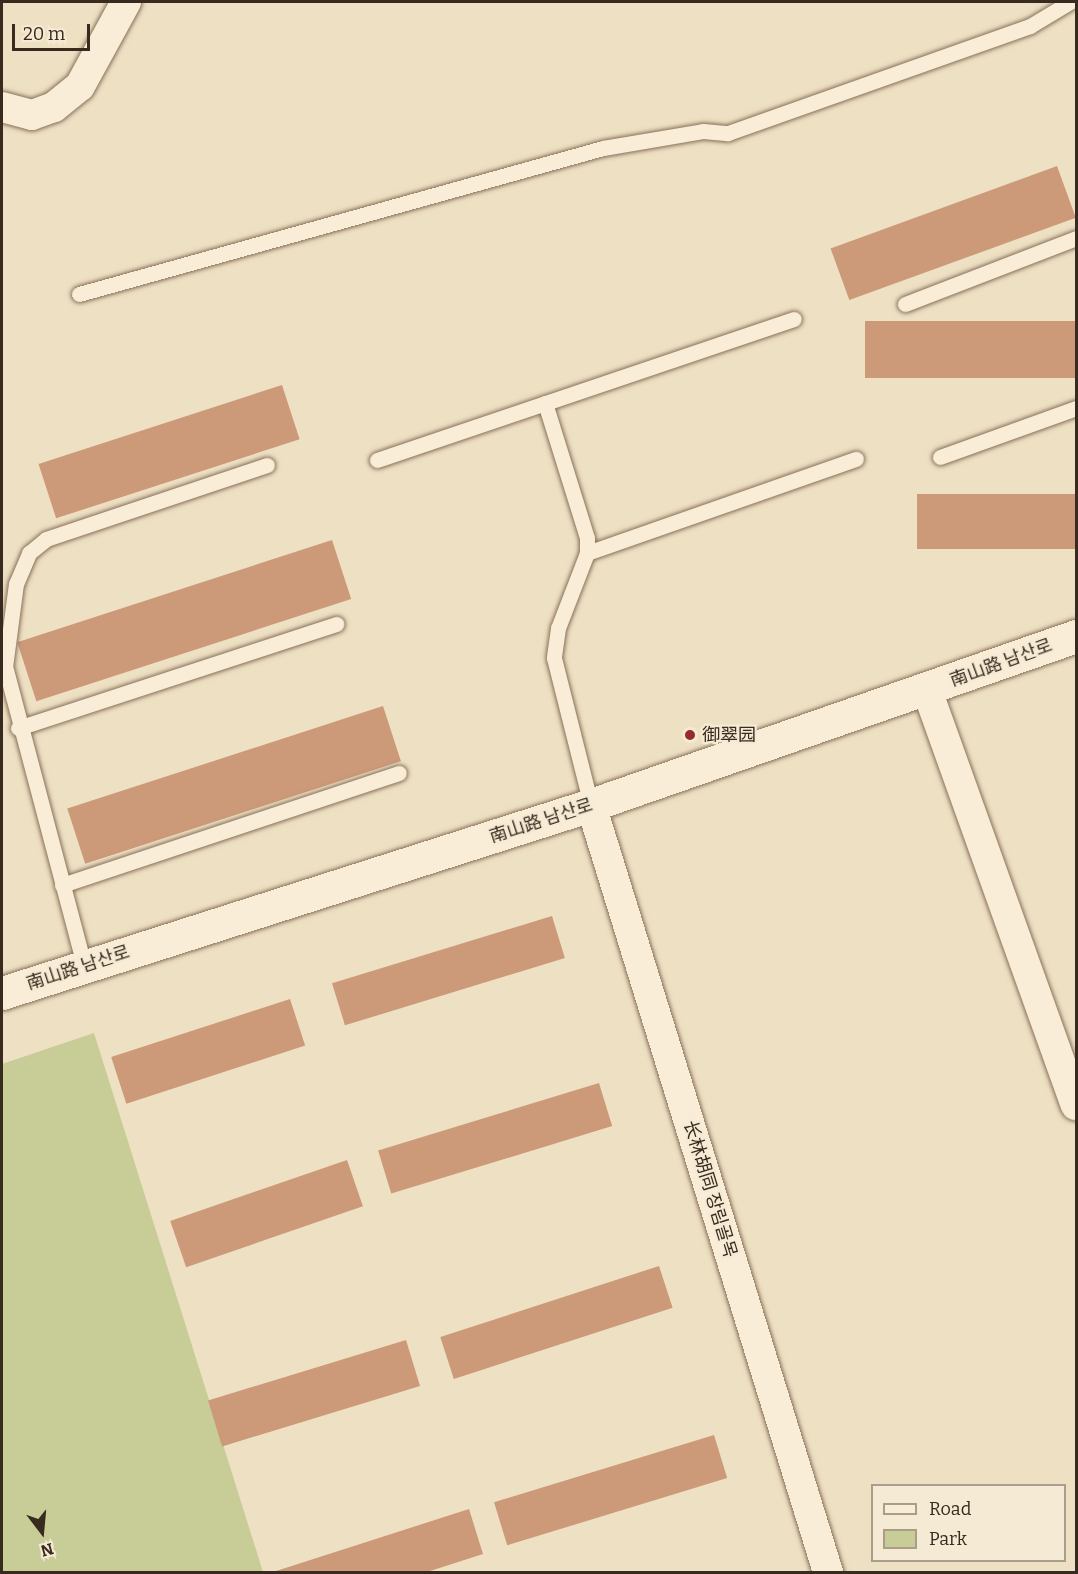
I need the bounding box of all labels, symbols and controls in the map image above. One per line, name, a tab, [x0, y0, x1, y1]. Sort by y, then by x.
scale bar	[15, 12, 93, 50]
text: 20 m	[23, 23, 65, 45]
street label: 南山路 남산로	[947, 635, 1055, 691]
place label: 御翠园	[702, 724, 756, 746]
marker: 御翠园	[683, 728, 697, 742]
street label: 南山路 남산로	[487, 794, 595, 848]
street label: 南山路 남산로	[24, 941, 132, 995]
street label: 长林胡同 장림골목	[679, 1118, 741, 1260]
legend	[871, 1484, 1066, 1562]
text: Road	[929, 1498, 971, 1520]
north arrow	[12, 1502, 72, 1562]
text: Park	[929, 1528, 967, 1550]
text: N	[39, 1539, 56, 1561]

